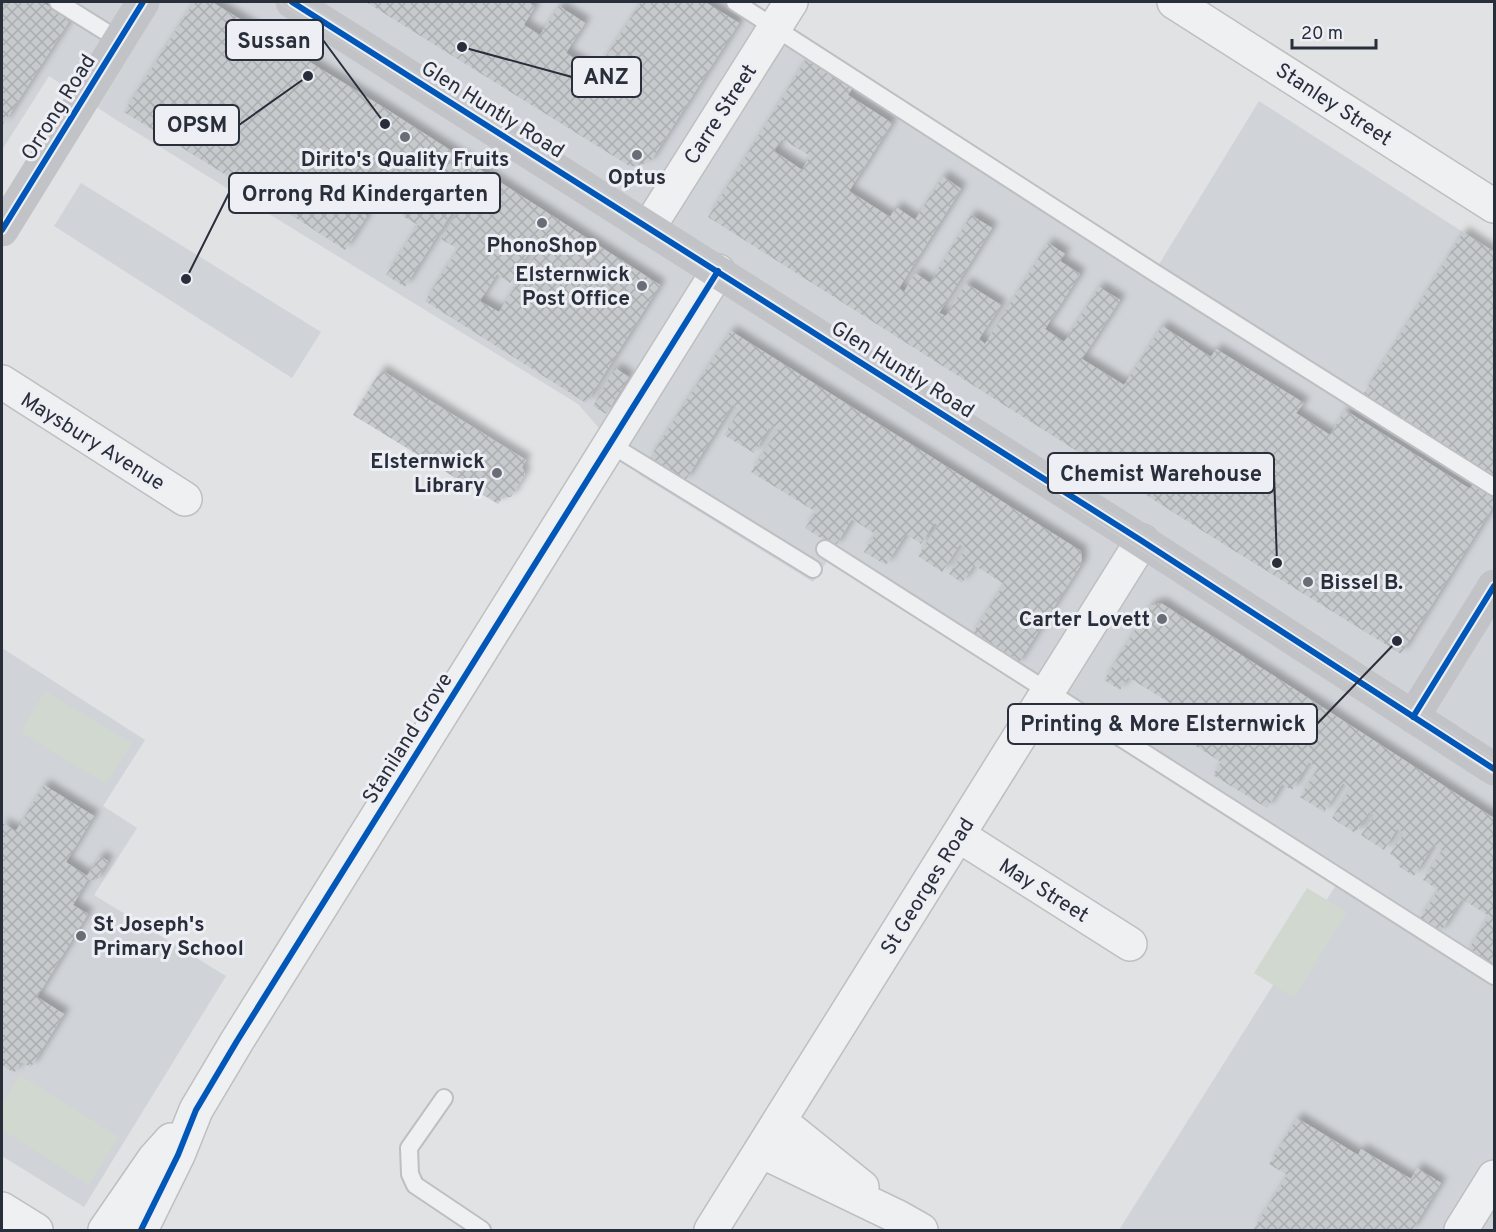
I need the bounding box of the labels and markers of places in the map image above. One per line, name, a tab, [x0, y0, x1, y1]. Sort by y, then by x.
callout: Sussan	[226, 20, 323, 60]
callout: ANZ	[572, 57, 641, 97]
callout: OPSM	[154, 105, 239, 145]
marker: Dirito's Quality Fruits	[398, 130, 412, 144]
place label: Dirito's Quality Fruits	[301, 147, 509, 174]
marker: Optus	[630, 148, 644, 162]
place label: Optus	[608, 165, 666, 192]
callout: Orrong Rd Kindergarten	[229, 173, 500, 213]
marker: PhonoShop	[535, 216, 549, 230]
place label: PhonoShop	[487, 233, 597, 260]
place label: Elsternwick Post Office	[515, 262, 630, 313]
marker: Elsternwick Post Office	[635, 279, 649, 293]
place label: Elsternwick Library	[370, 449, 485, 500]
callout: Chemist Warehouse	[1048, 453, 1274, 493]
marker: Elsternwick Library	[490, 466, 504, 480]
place label: Bissel B.	[1320, 570, 1403, 597]
marker: Bissel B.	[1301, 575, 1315, 589]
place label: Carter Lovett	[1019, 607, 1150, 634]
marker: Carter Lovett	[1155, 612, 1169, 626]
callout: Printing & More Elsternwick	[1008, 704, 1317, 744]
place label: St Joseph's Primary School	[93, 912, 244, 963]
marker: St Joseph's Primary School	[74, 929, 88, 943]

